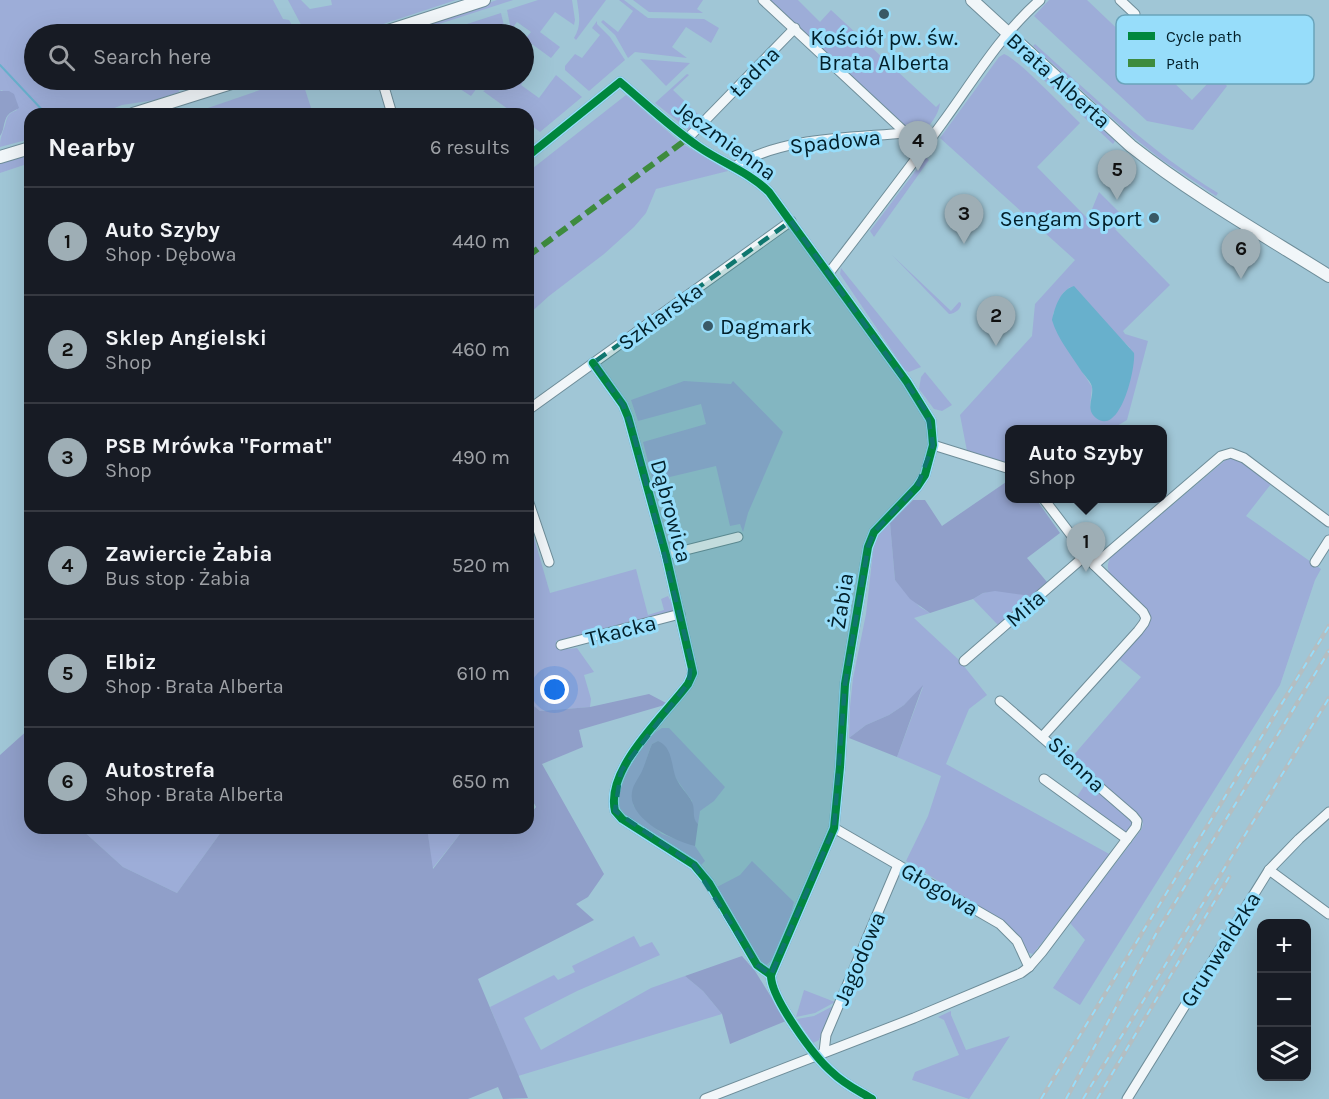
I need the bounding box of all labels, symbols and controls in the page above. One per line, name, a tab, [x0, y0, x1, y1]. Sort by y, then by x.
marker: Kościół pw. św. Brata Alberta	[877, 7, 891, 21]
legend	[1116, 15, 1314, 84]
search box	[24, 24, 534, 90]
place label: Kościół pw. św. Brata Alberta	[810, 25, 958, 76]
street label: Brata Alberta	[1001, 27, 1116, 134]
text: Cycle path	[1166, 27, 1242, 46]
icon: search	[45, 41, 78, 74]
street label: Ładna	[724, 41, 785, 102]
text: Search here	[93, 44, 211, 70]
text: Path	[1166, 54, 1199, 73]
street label: Jęczmienna	[670, 95, 781, 186]
pin: 4	[898, 122, 938, 171]
street label: Spadowa	[788, 124, 882, 160]
text: Nearby	[48, 132, 135, 163]
text: 6 results	[430, 136, 510, 159]
pin: 5	[1098, 150, 1136, 200]
pin: 3	[944, 194, 984, 244]
place label: Sengam Sport	[999, 206, 1142, 232]
marker: Sengam Sport	[1147, 211, 1161, 225]
text: Auto Szyby	[105, 217, 220, 243]
text: 1	[64, 230, 71, 253]
text: 440 m	[452, 230, 510, 253]
pin: 6	[1222, 230, 1260, 279]
text: Shop · Dębowa	[105, 243, 237, 266]
street label: Szklarska	[613, 277, 708, 356]
pin: 2	[976, 296, 1016, 346]
place label: Dagmark	[720, 314, 812, 340]
marker: Dagmark	[701, 319, 715, 333]
text: Sklep Angielski	[105, 325, 267, 351]
text: 2	[61, 338, 74, 361]
text: 460 m	[452, 338, 510, 361]
text: Shop	[105, 351, 152, 374]
popup	[1005, 425, 1167, 503]
text: PSB Mrówka "Format"	[105, 433, 332, 459]
text: Auto Szyby	[1029, 440, 1143, 466]
text: 3	[61, 446, 74, 469]
text: 490 m	[452, 446, 510, 469]
street label: Dąbrowica	[645, 457, 697, 566]
text: Shop	[105, 459, 152, 482]
text: Shop	[1029, 466, 1075, 489]
pin: 1	[1066, 522, 1106, 572]
text: Zawiercie Żabia	[105, 541, 272, 567]
text: 4	[62, 554, 73, 577]
text: 520 m	[452, 554, 510, 577]
text: Bus stop · Żabia	[105, 567, 250, 590]
street label: Żabia	[825, 571, 859, 631]
street label: Miła	[1001, 585, 1051, 633]
street label: Tkacka	[583, 610, 659, 652]
text: Elbiz	[105, 649, 156, 675]
text: 5	[62, 662, 73, 685]
text: 610 m	[457, 662, 510, 685]
text: Shop · Brata Alberta	[105, 675, 284, 698]
your location	[540, 675, 569, 704]
street label: Sienna	[1042, 731, 1110, 798]
text: Autostrefa	[105, 757, 215, 783]
text: 6	[61, 770, 74, 793]
text: 650 m	[452, 770, 510, 793]
text: Shop · Brata Alberta	[105, 783, 284, 806]
street label: Głogowa	[896, 857, 983, 922]
street label: Grunwaldzka	[1175, 887, 1267, 1012]
street label: Jagodowa	[829, 908, 891, 1009]
map controls	[1257, 919, 1311, 1081]
button: +	[1257, 919, 1311, 973]
button: −	[1257, 973, 1311, 1027]
button: layers	[1257, 1027, 1311, 1081]

